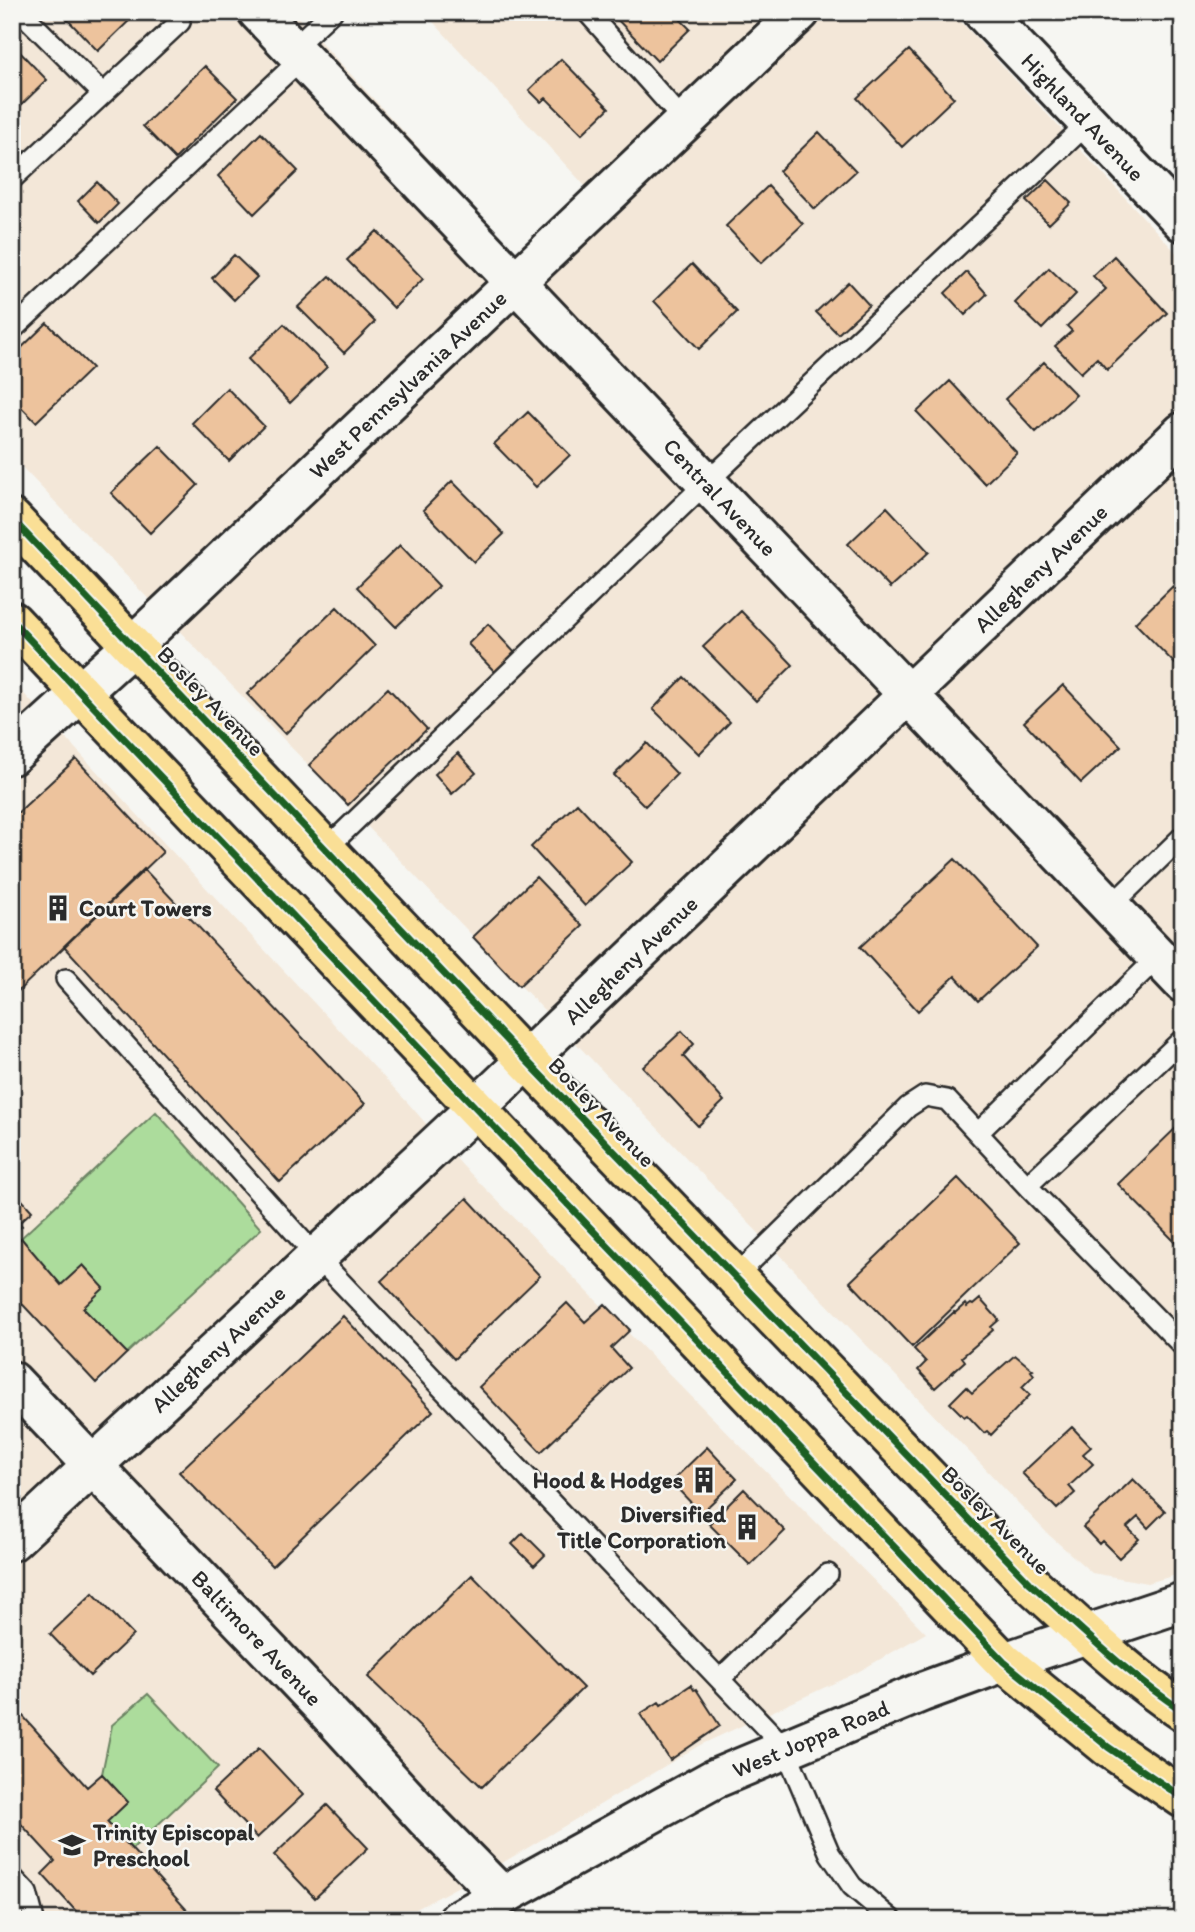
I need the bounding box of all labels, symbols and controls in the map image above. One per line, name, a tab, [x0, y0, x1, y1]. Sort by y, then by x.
street label: Highland Avenue	[1015, 47, 1151, 187]
street label: West Pennsylvania Avenue	[303, 284, 512, 485]
street label: Central Avenue	[657, 432, 783, 562]
street label: Allegheny Avenue	[968, 498, 1113, 638]
street label: Bosley Avenue	[151, 640, 271, 762]
street label: Allegheny Avenue	[558, 890, 704, 1030]
building icon: Court Towers	[43, 893, 73, 923]
place label: Court Towers	[79, 894, 212, 922]
street label: Bosley Avenue	[542, 1051, 662, 1173]
street label: Allegheny Avenue	[145, 1279, 291, 1418]
street label: Bosley Avenue	[936, 1460, 1056, 1580]
building icon: Hood & Hodges	[689, 1465, 719, 1495]
place label: Hood & Hodges	[533, 1466, 683, 1494]
place label: Diversified Title Corporation	[556, 1500, 727, 1554]
building icon: Diversified Title Corporation	[732, 1512, 762, 1542]
street label: Baltimore Avenue	[186, 1564, 328, 1712]
street label: West Joppa Road	[728, 1693, 893, 1784]
place label: Trinity Episcopal Preschool	[92, 1818, 254, 1872]
school or university icon: Trinity Episcopal Preschool	[57, 1830, 87, 1860]

